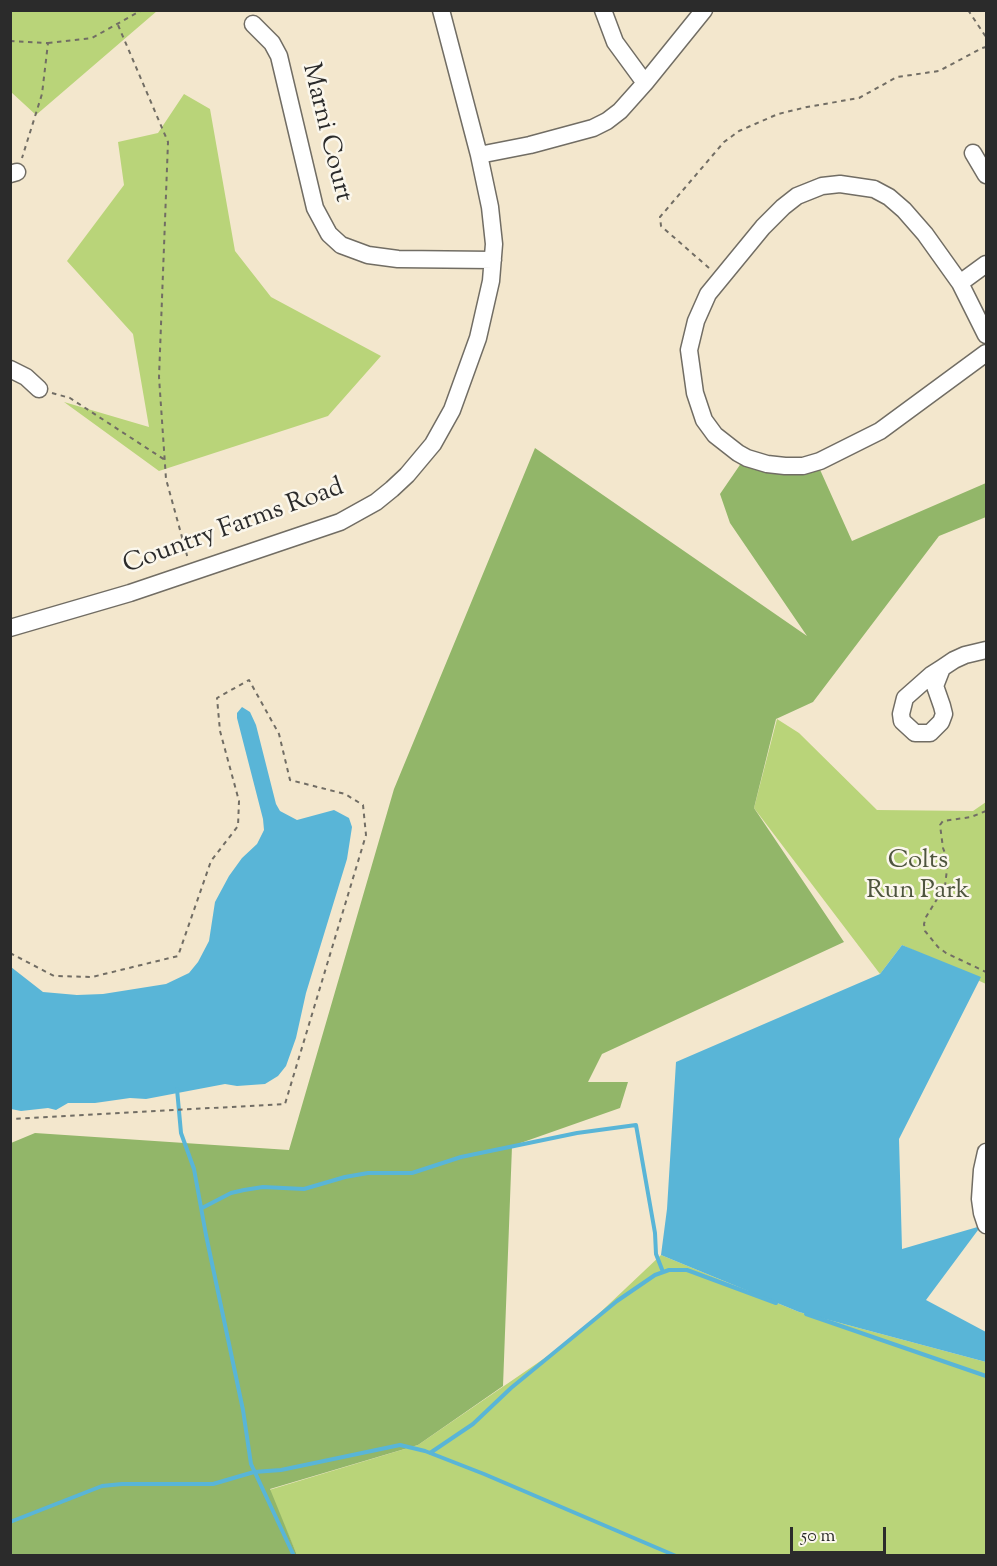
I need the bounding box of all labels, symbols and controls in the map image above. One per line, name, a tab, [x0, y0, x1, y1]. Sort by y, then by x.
street label: Marni Court	[293, 61, 357, 205]
street label: Country Farms Road	[119, 474, 349, 582]
park label: Colts Run Park	[866, 847, 970, 909]
scale bar	[793, 1515, 889, 1553]
text: 50 m	[801, 1524, 835, 1550]

